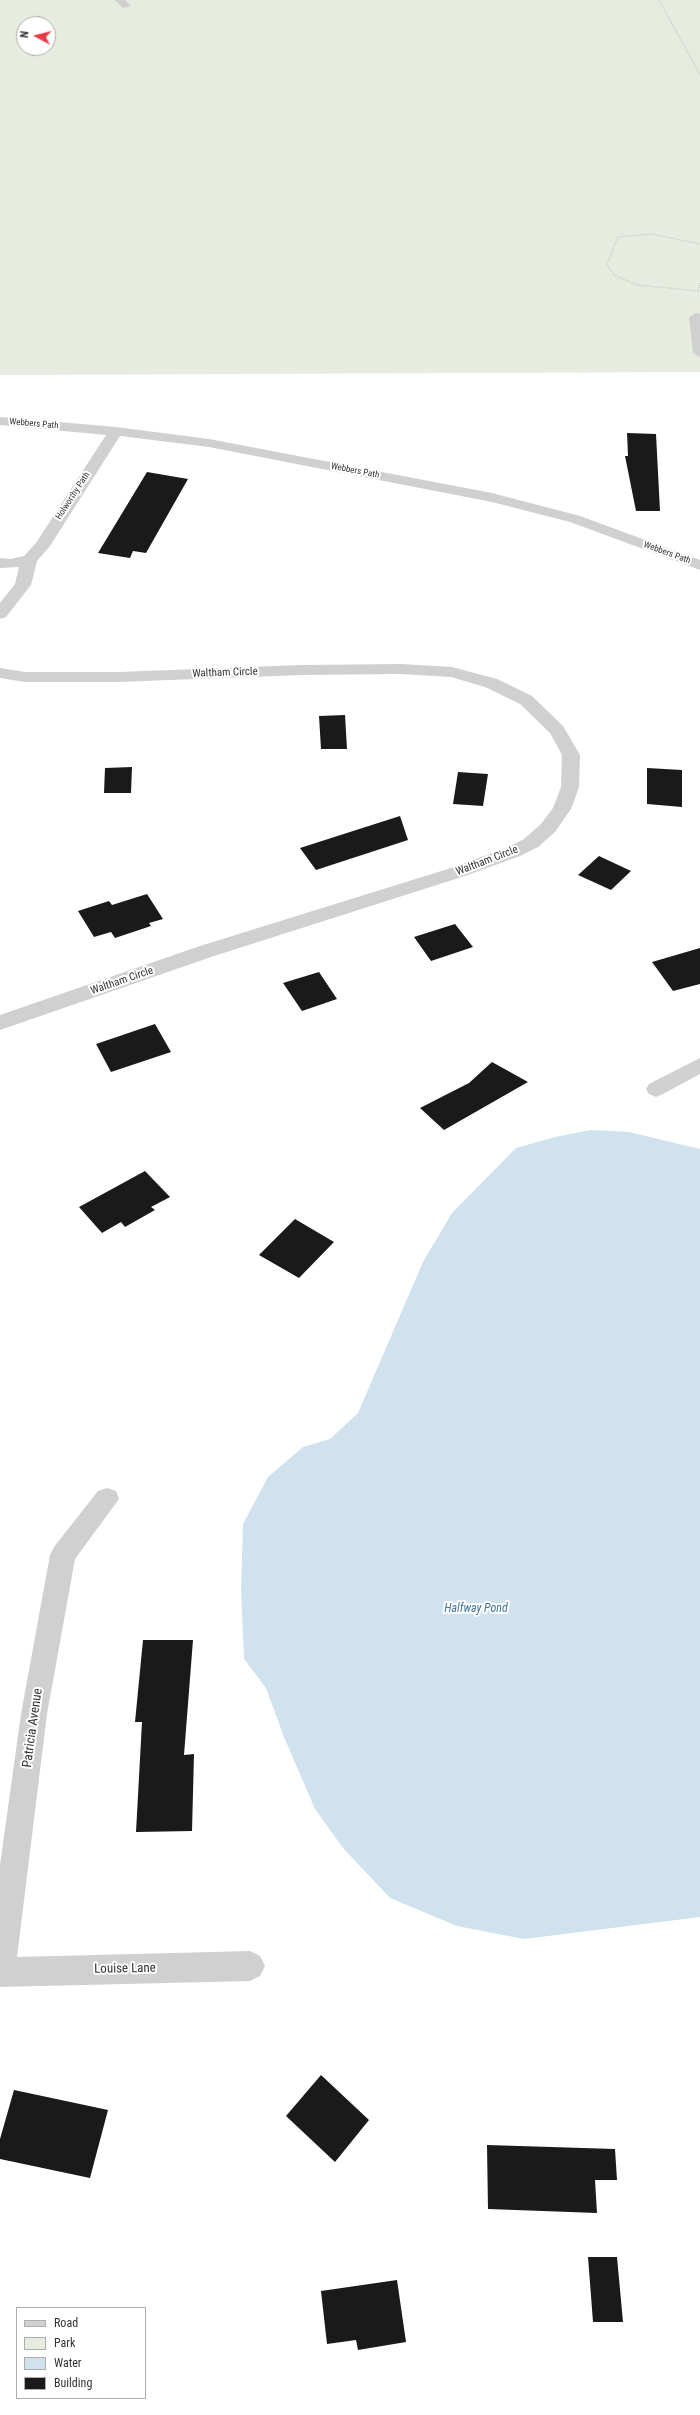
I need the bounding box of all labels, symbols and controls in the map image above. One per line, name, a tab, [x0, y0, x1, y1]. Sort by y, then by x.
north arrow	[16, 16, 56, 56]
text: N	[18, 30, 31, 39]
street label: Webbers Path	[9, 416, 59, 432]
street label: Webbers Path	[330, 461, 380, 481]
street label: Holworthy Path	[54, 470, 92, 522]
street label: Webbers Path	[642, 540, 692, 566]
street label: Waltham Circle	[192, 665, 258, 681]
street label: Waltham Circle	[454, 843, 520, 879]
street label: Waltham Circle	[89, 964, 155, 998]
water label: Halfway Pond	[444, 1602, 508, 1616]
street label: Patricia Avenue	[20, 1687, 46, 1769]
street label: Louise Lane	[94, 1961, 156, 1977]
legend	[16, 2307, 146, 2399]
text: Road	[54, 2316, 78, 2330]
text: Park	[54, 2336, 75, 2350]
text: Water	[54, 2356, 82, 2370]
text: Building	[54, 2376, 92, 2390]

